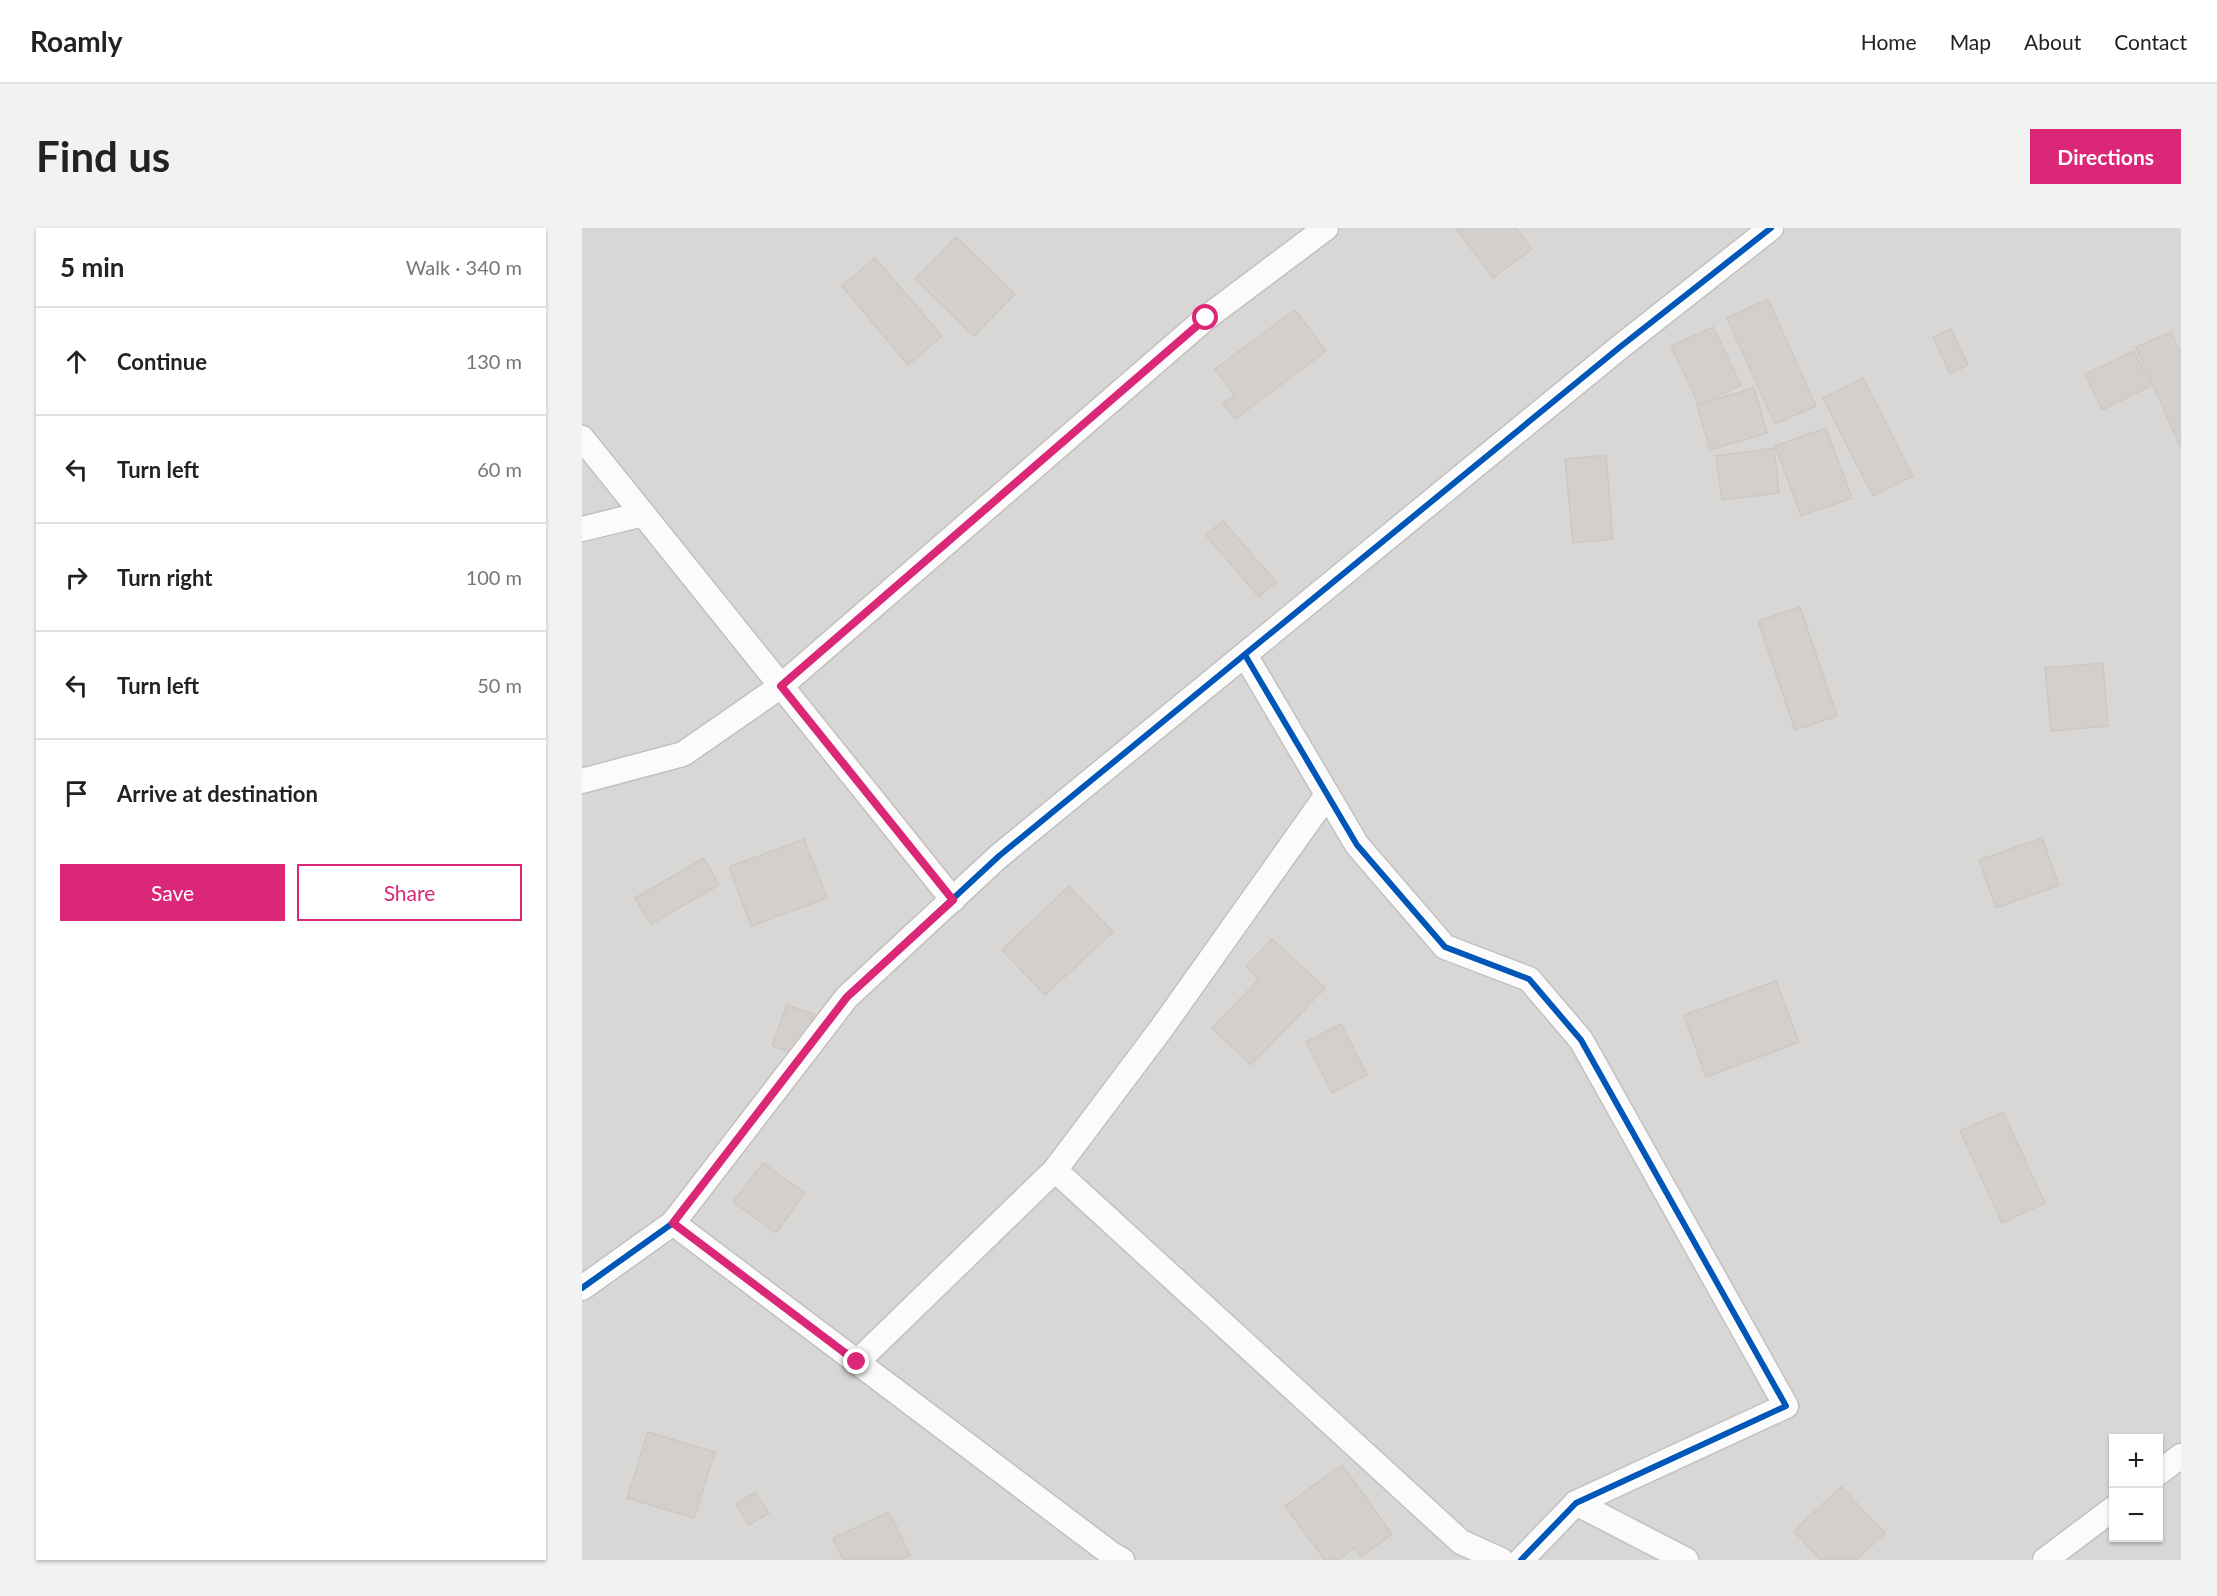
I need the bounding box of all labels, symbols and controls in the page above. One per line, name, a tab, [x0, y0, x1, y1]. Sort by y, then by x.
text: Roamly	[30, 24, 123, 58]
text: Home	[1861, 29, 1917, 54]
text: Map	[1950, 29, 1991, 54]
text: About	[2024, 29, 2081, 54]
text: Contact	[2114, 29, 2187, 54]
button: Directions	[2030, 129, 2181, 184]
text: Find us	[36, 131, 170, 181]
text: 5 min	[60, 251, 124, 283]
text: Walk · 340 m	[406, 255, 522, 279]
route start	[1192, 304, 1218, 330]
icon: ahead	[60, 345, 93, 378]
text: Continue	[117, 348, 207, 375]
text: 130 m	[466, 349, 522, 373]
icon: left	[60, 453, 93, 486]
text: Turn left	[117, 456, 199, 483]
text: 60 m	[477, 457, 522, 481]
icon: right	[60, 561, 93, 594]
text: Turn right	[117, 564, 212, 591]
text: 100 m	[466, 565, 522, 589]
icon: left	[60, 669, 93, 702]
text: Turn left	[117, 672, 199, 699]
text: 50 m	[477, 673, 522, 697]
icon: arrive	[60, 777, 93, 810]
text: Arrive at destination	[117, 780, 318, 807]
button: Save	[60, 864, 285, 921]
button: Share	[297, 864, 522, 921]
route end	[843, 1348, 869, 1374]
map controls	[2109, 1434, 2163, 1542]
button: +	[2109, 1434, 2163, 1488]
button: −	[2109, 1488, 2163, 1542]

